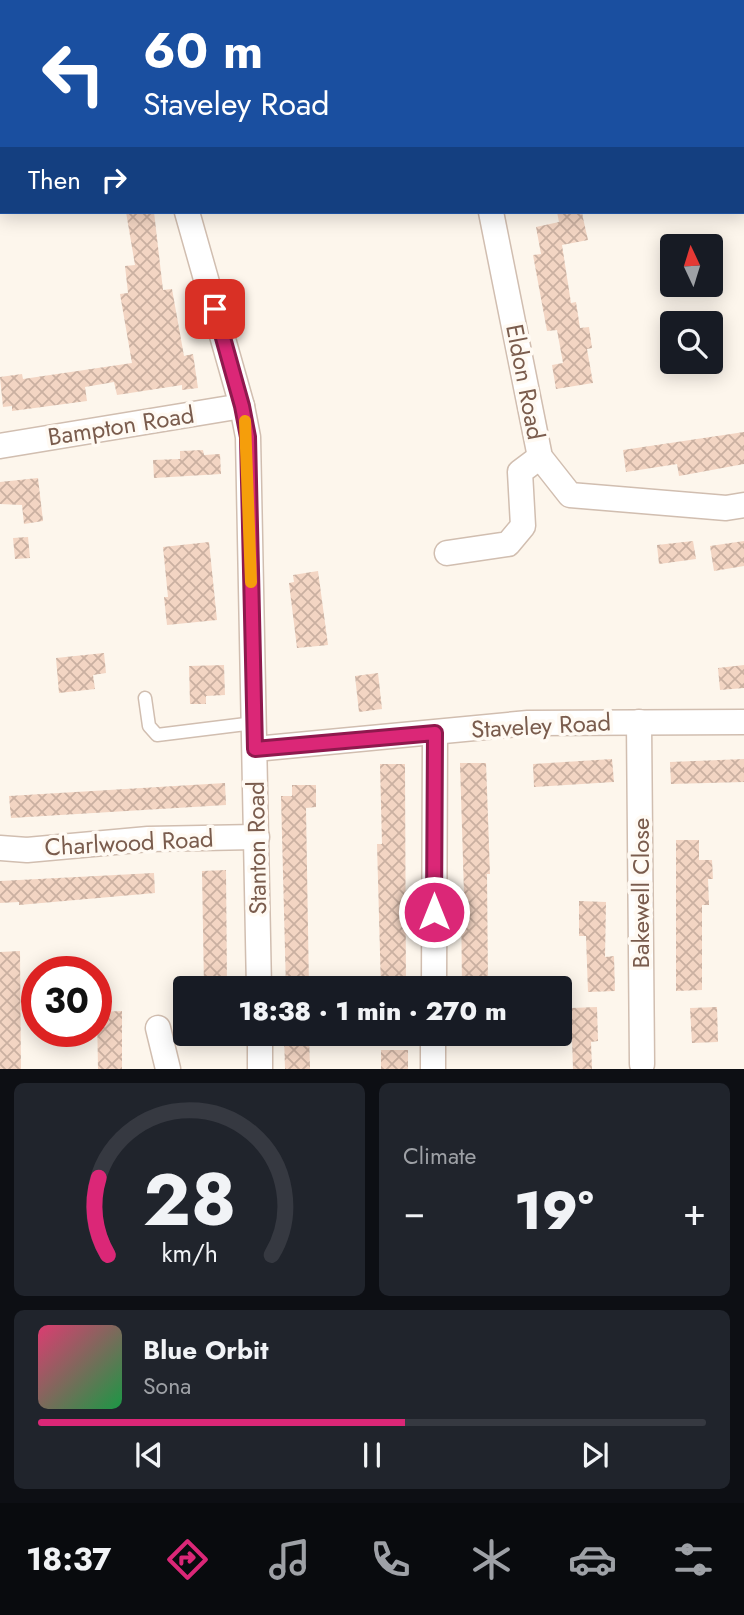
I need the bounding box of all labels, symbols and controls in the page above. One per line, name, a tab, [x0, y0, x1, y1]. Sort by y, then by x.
text: 60 m	[143, 16, 263, 86]
icon: left	[28, 28, 119, 119]
text: Staveley Road	[143, 81, 330, 127]
text: Then	[28, 161, 81, 199]
icon: right	[95, 161, 133, 199]
north arrow	[660, 234, 723, 298]
map controls	[660, 234, 723, 374]
pin	[185, 279, 245, 339]
icon: arrive	[196, 290, 234, 328]
button: search	[660, 311, 723, 374]
street label: Eldon Road	[497, 321, 554, 443]
street label: Bampton Road	[45, 397, 197, 454]
street label: Staveley Road	[470, 704, 612, 747]
street label: Stanton Road	[238, 781, 275, 915]
street label: Bakewell Close	[623, 818, 658, 968]
street label: Charlwood Road	[44, 821, 214, 864]
position arrow	[397, 875, 471, 949]
speed limit sign: 30	[21, 956, 112, 1047]
text: 18:38 · 1 min · 270 m	[238, 992, 507, 1030]
text: Climate	[403, 1139, 476, 1173]
text: 28	[143, 1148, 236, 1253]
text: 19°	[514, 1173, 594, 1249]
text: −	[403, 1184, 425, 1239]
text: +	[683, 1184, 706, 1239]
text: km/h	[161, 1235, 218, 1271]
text: Blue Orbit	[143, 1331, 268, 1369]
text: Sona	[143, 1369, 191, 1403]
icon: previous	[130, 1436, 168, 1474]
icon: pause	[353, 1436, 391, 1474]
icon: next	[576, 1436, 614, 1474]
icon: directions	[163, 1535, 212, 1584]
icon: music	[265, 1535, 314, 1584]
icon: phone	[366, 1535, 415, 1584]
icon: climate	[467, 1535, 516, 1584]
icon: car	[568, 1535, 617, 1584]
icon: filters	[669, 1535, 718, 1584]
text: 18:37	[26, 1536, 111, 1582]

